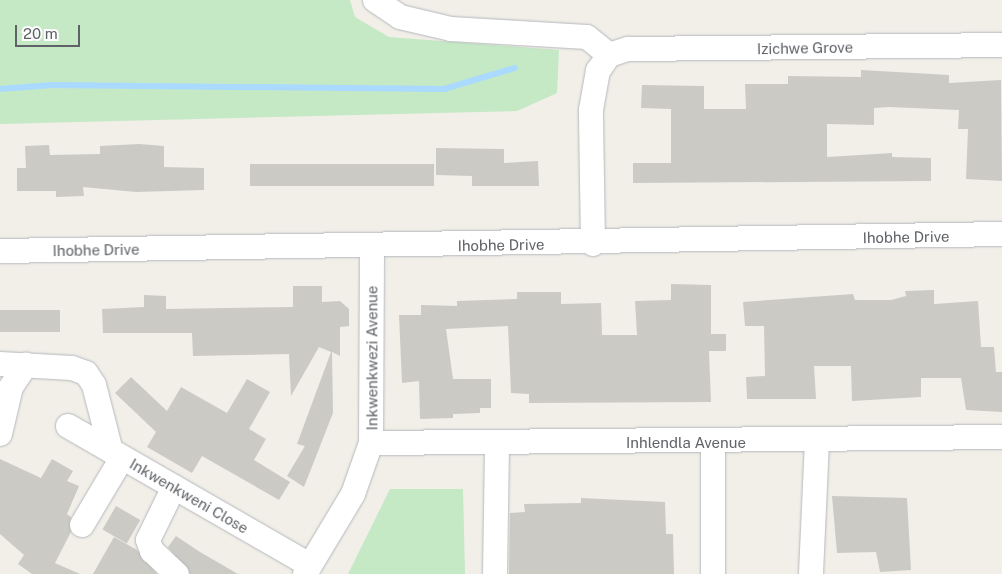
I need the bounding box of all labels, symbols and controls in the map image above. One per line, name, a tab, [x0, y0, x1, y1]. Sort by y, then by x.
scale bar	[18, 15, 82, 47]
text: 20 m	[23, 25, 58, 42]
street label: Izichwe Grove	[757, 38, 853, 58]
street label: Ihobhe Drive	[862, 227, 950, 247]
street label: Ihobhe Drive	[457, 235, 545, 255]
street label: Ihobhe Drive	[52, 240, 140, 260]
street label: Inkwenkwezi Avenue	[363, 286, 381, 430]
street label: Inhlendla Avenue	[626, 434, 746, 452]
street label: Inkwenkweni Close	[127, 455, 251, 537]

